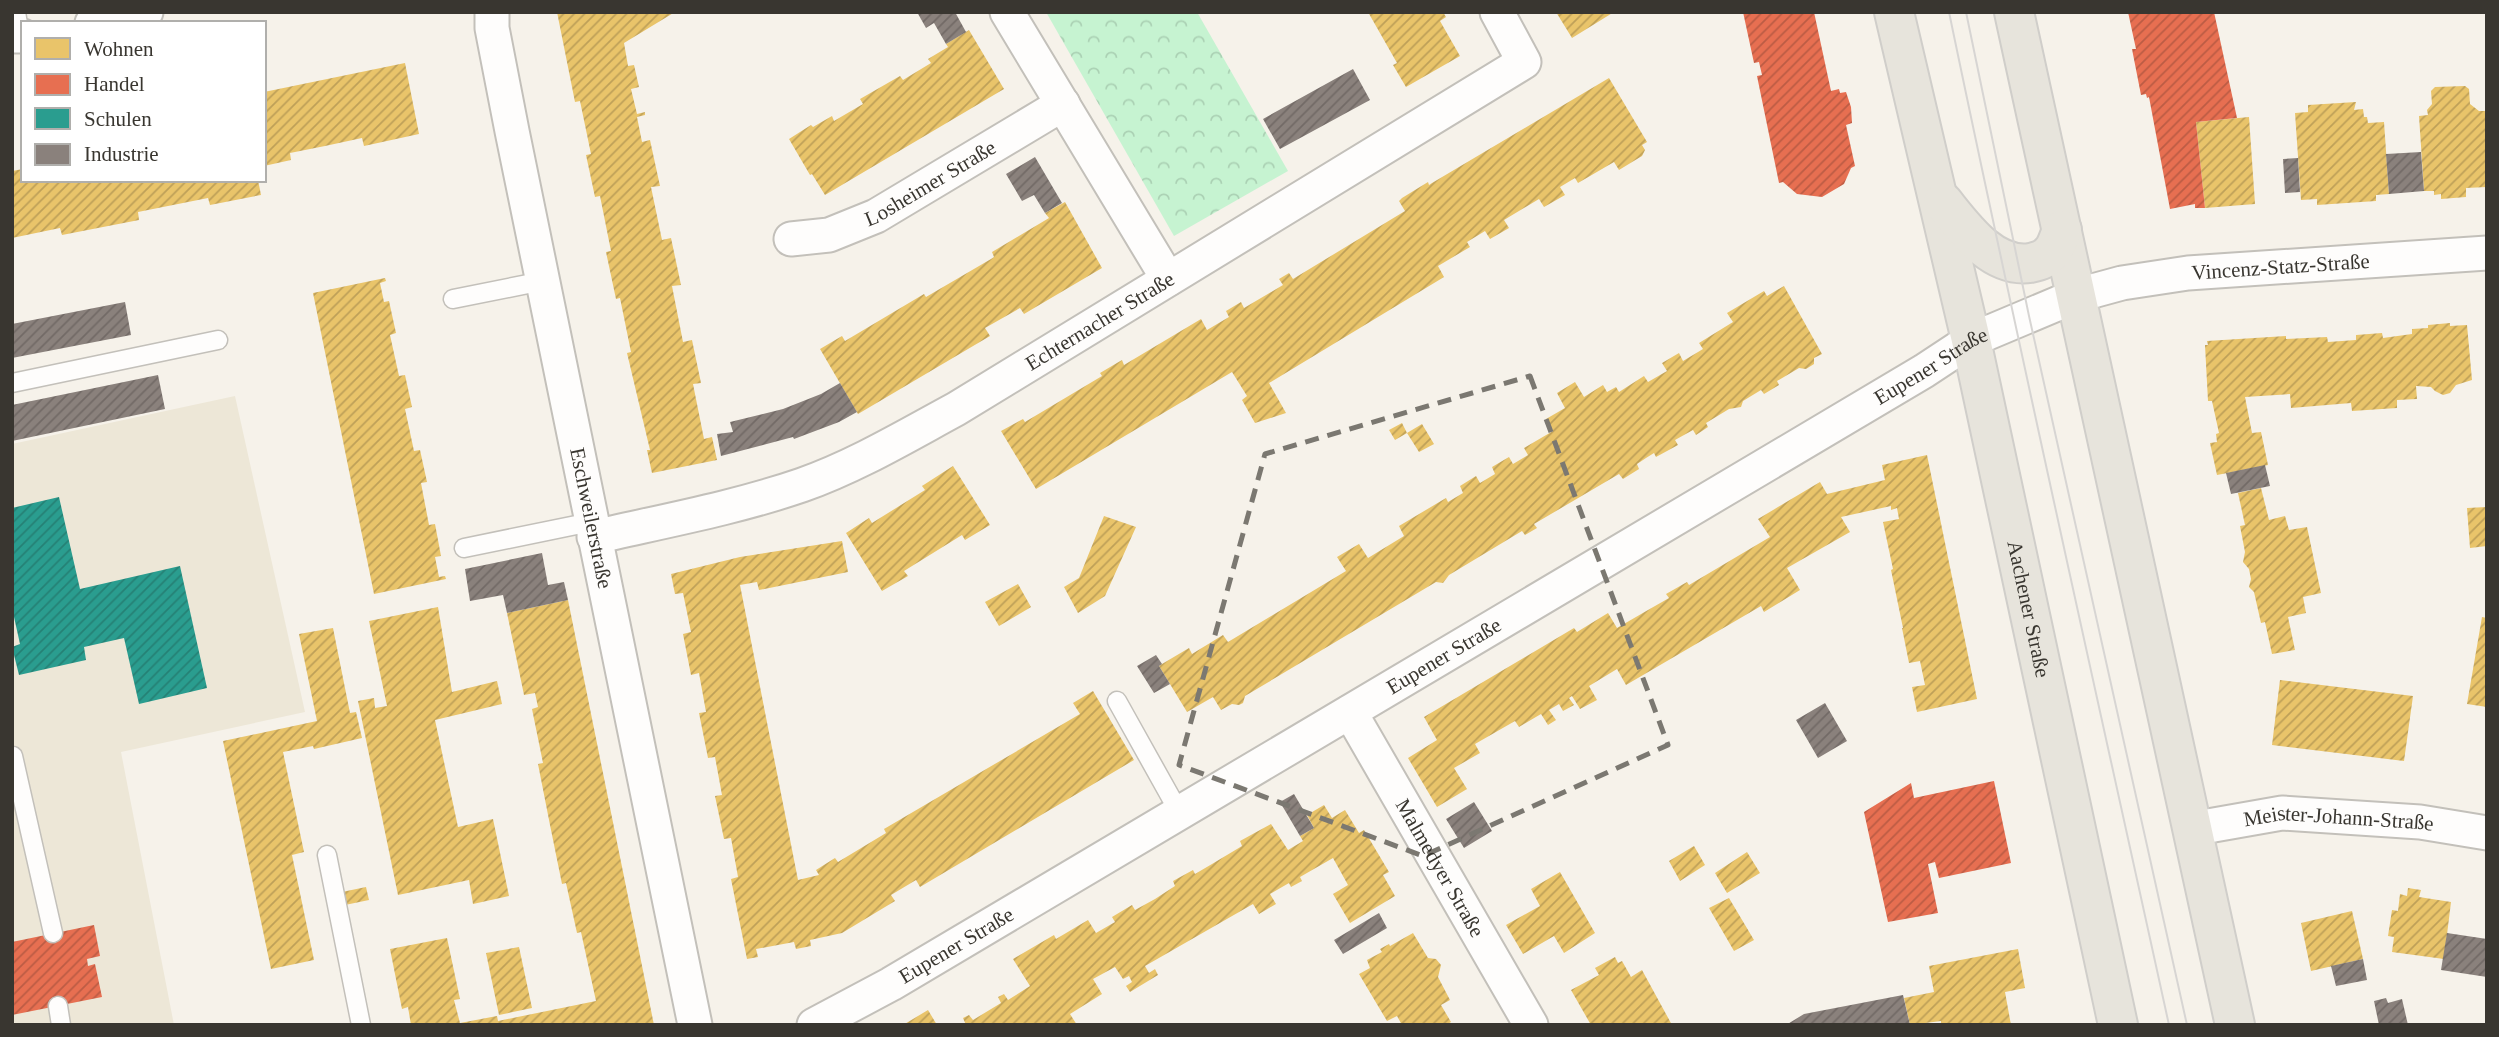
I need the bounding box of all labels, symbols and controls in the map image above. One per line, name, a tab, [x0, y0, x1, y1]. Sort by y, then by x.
legend	[21, 21, 266, 182]
text: Wohnen	[84, 37, 154, 61]
text: Handel	[84, 72, 145, 96]
text: Schulen	[84, 107, 152, 131]
street label: Losheimer Straße	[861, 135, 1000, 231]
text: Industrie	[84, 142, 159, 166]
street label: Vincenz-Statz-Straße	[2191, 249, 2370, 285]
street label: Echternacher Straße	[1021, 267, 1179, 376]
street label: Eupener Straße	[1870, 322, 1991, 410]
street label: Eschweilerstraße	[565, 445, 617, 591]
street label: Aachener Straße	[2002, 538, 2055, 680]
street label: Eupener Straße	[1382, 613, 1505, 699]
street label: Malmedyer Straße	[1391, 794, 1489, 941]
street label: Meister-Johann-Straße	[2242, 801, 2436, 836]
street label: Eupener Straße	[895, 902, 1018, 989]

